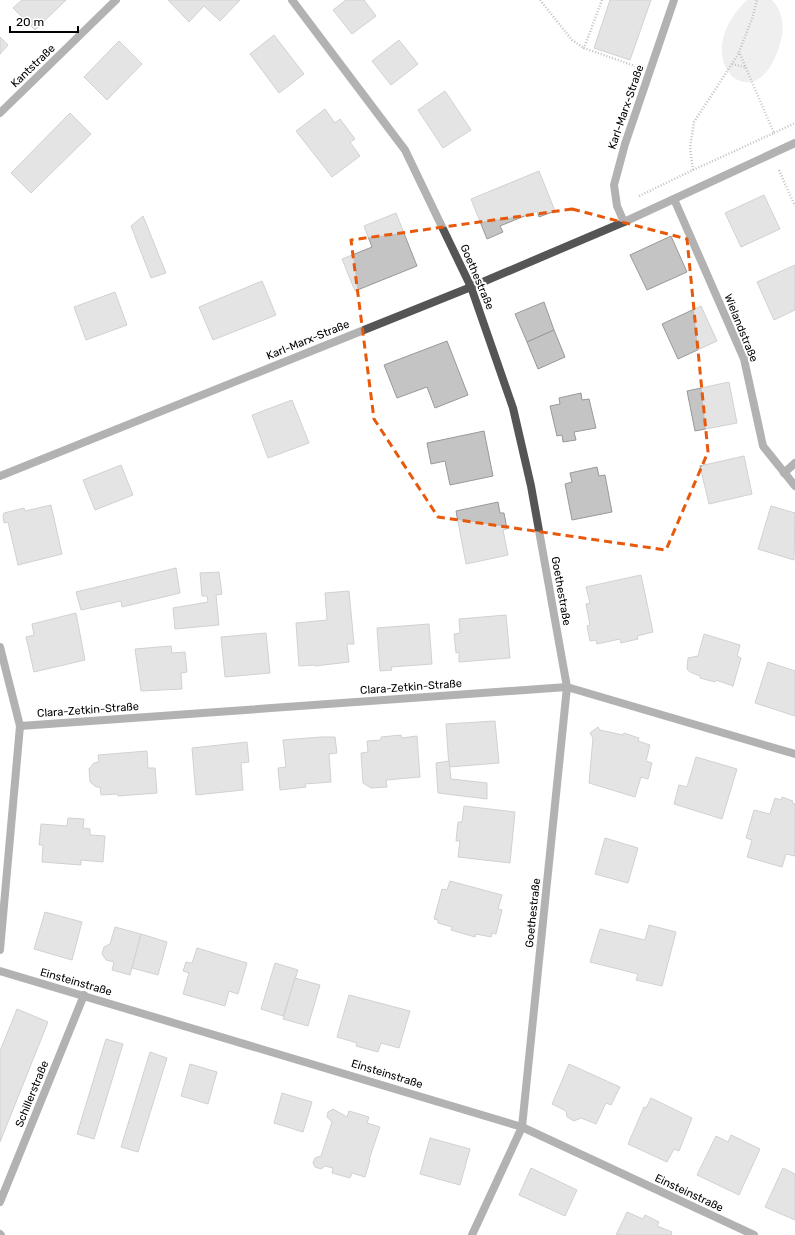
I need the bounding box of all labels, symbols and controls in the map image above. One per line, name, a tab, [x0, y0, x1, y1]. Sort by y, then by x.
scale bar	[10, 8, 78, 34]
text: 20 m	[16, 15, 44, 29]
street label: Kantstraße	[8, 42, 58, 90]
street label: Karl-Marx-Straße	[605, 63, 647, 151]
street label: Goethestraße	[457, 242, 497, 312]
street label: Wielandstraße	[721, 292, 761, 364]
street label: Karl-Marx-Straße	[265, 317, 351, 363]
street label: Goethestraße	[549, 556, 573, 626]
street label: Clara-Zetkin-Straße	[360, 677, 462, 697]
street label: Clara-Zetkin-Straße	[37, 700, 139, 720]
street label: Goethestraße	[523, 878, 543, 948]
street label: Einsteinstraße	[39, 966, 113, 998]
street label: Einsteinstraße	[350, 1057, 424, 1091]
street label: Schillerstraße	[13, 1059, 51, 1129]
street label: Einsteinstraße	[653, 1171, 725, 1215]

